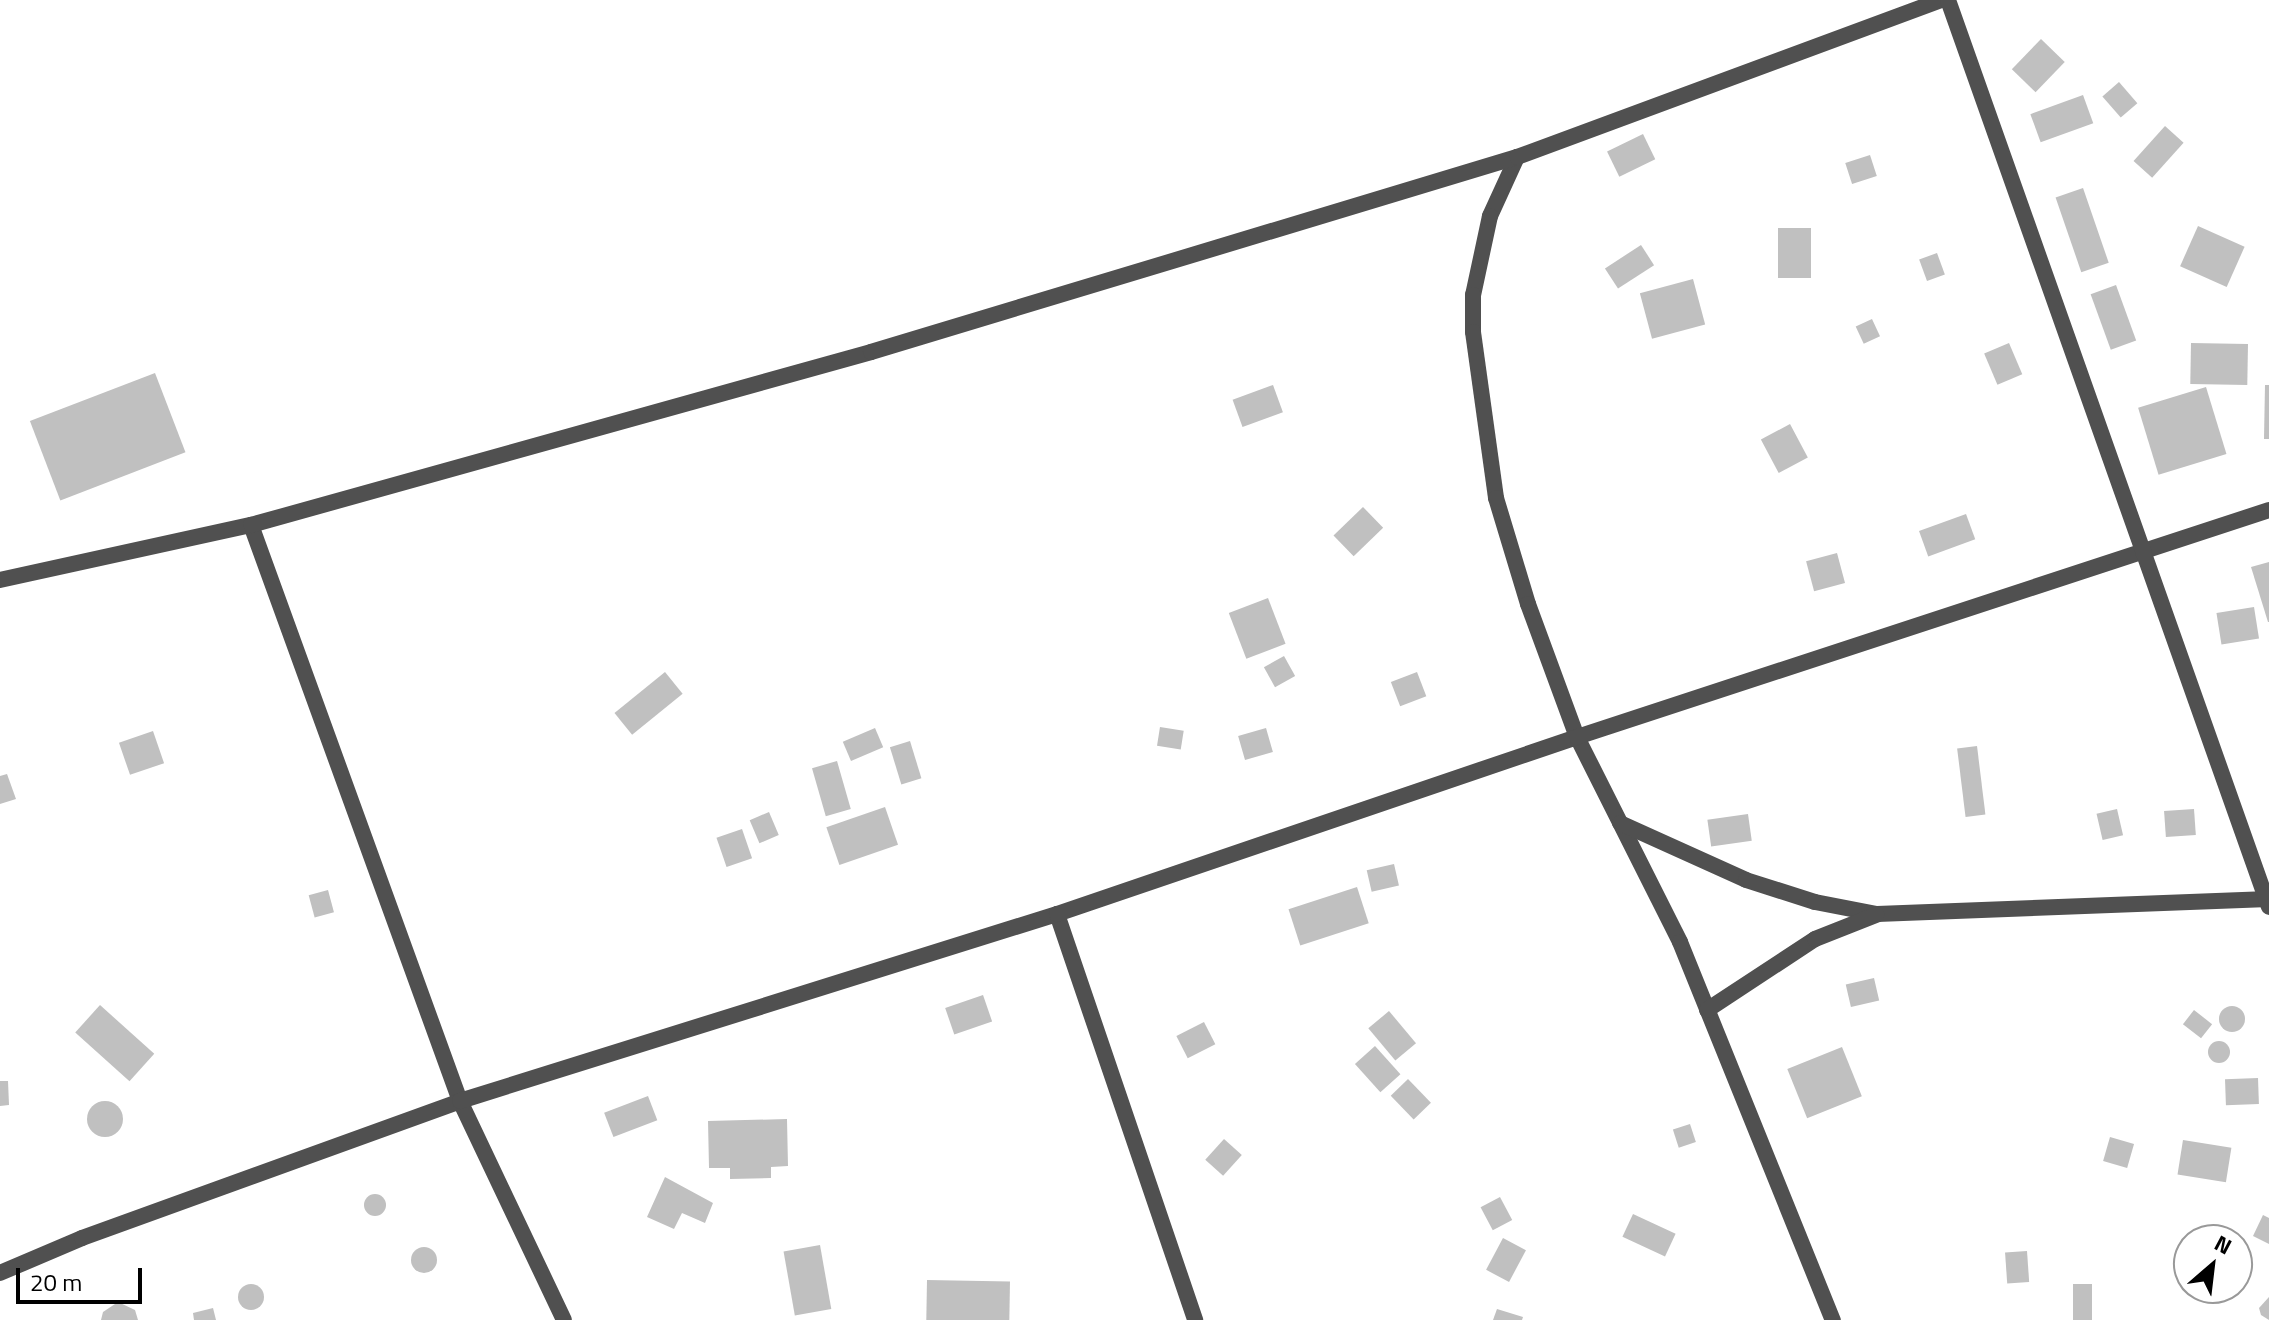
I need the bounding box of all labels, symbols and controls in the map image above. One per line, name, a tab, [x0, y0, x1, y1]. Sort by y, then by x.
north arrow	[2173, 1224, 2253, 1304]
text: N	[2209, 1226, 2238, 1263]
scale bar	[20, 1252, 146, 1302]
text: 20 m	[30, 1264, 82, 1300]

